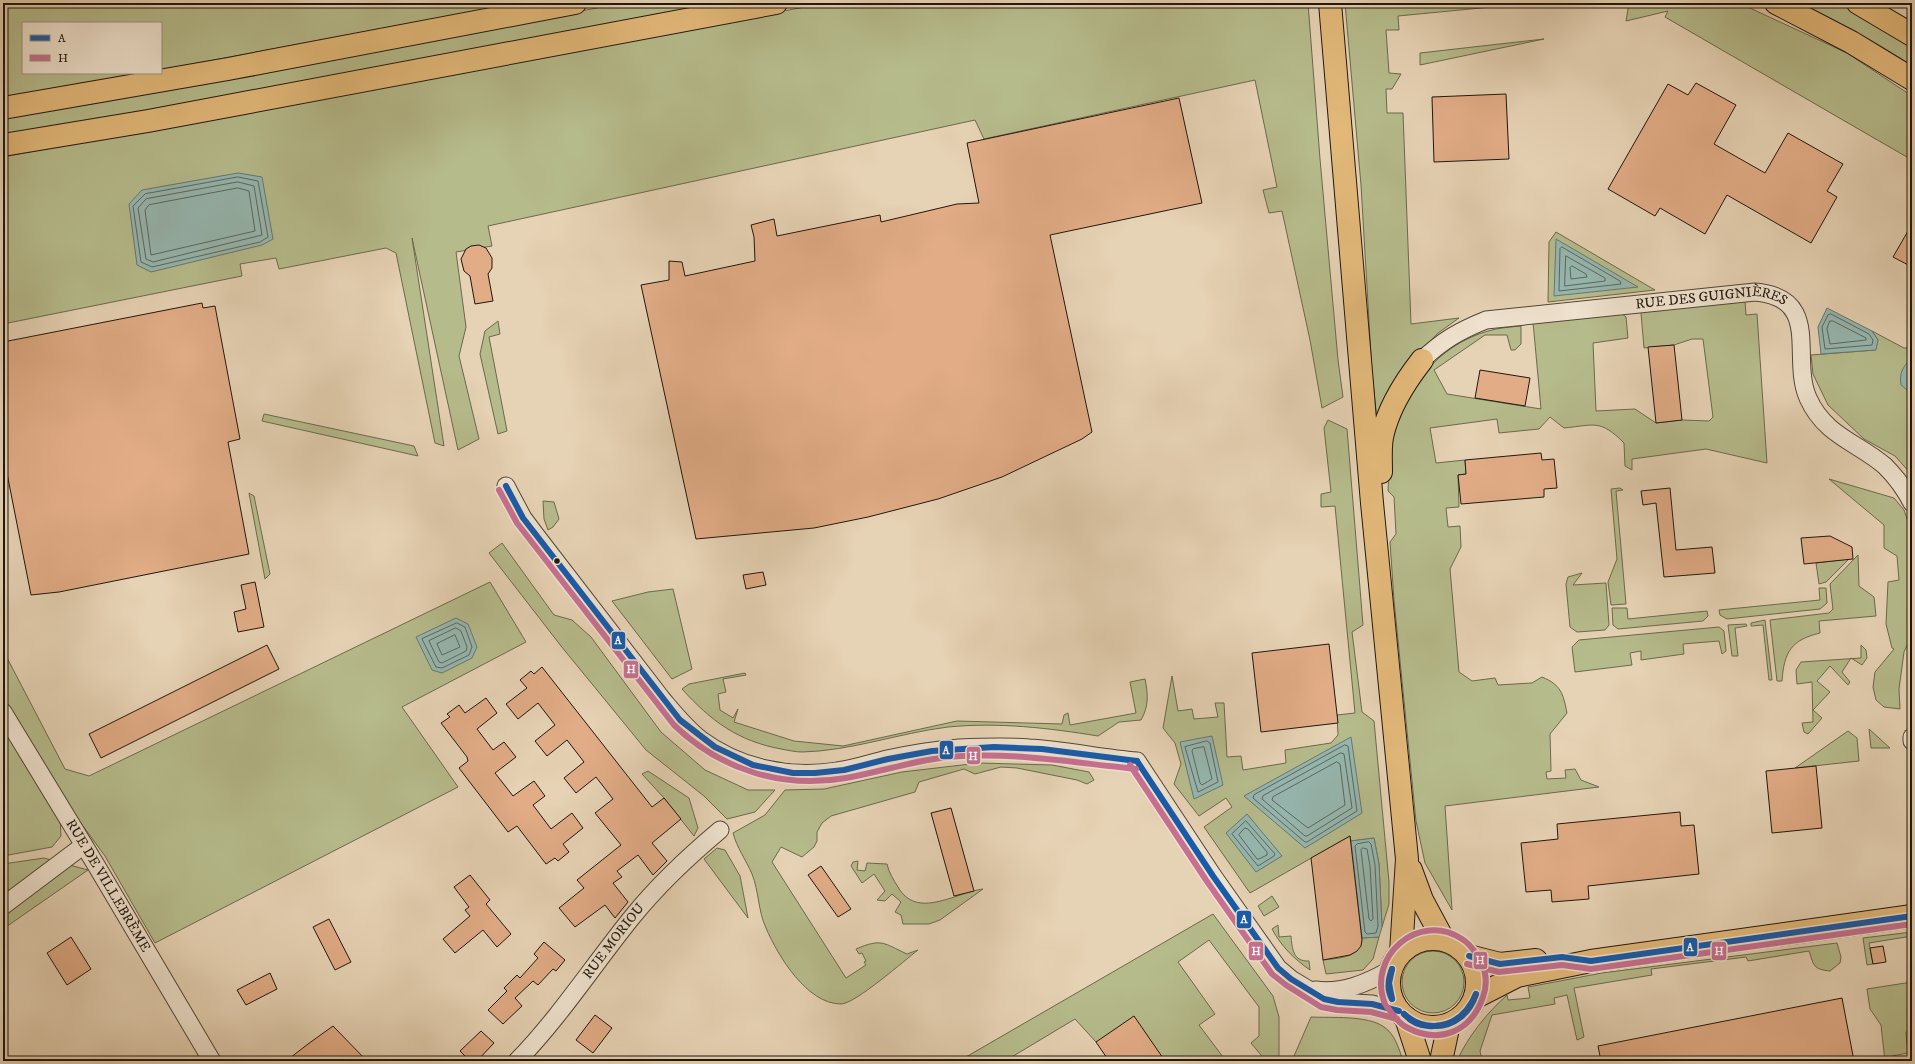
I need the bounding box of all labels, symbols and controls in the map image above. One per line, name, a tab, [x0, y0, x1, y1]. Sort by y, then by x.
legend	[22, 22, 162, 74]
text: A	[58, 31, 66, 46]
text: H	[58, 51, 68, 66]
street label: RUE DES GUIGNIÈRES	[1635, 283, 1791, 313]
unlabelled marker	[552, 556, 562, 566]
line badge: A	[611, 631, 626, 650]
text: A	[613, 634, 622, 648]
line badge: H	[623, 660, 639, 679]
text: H	[626, 663, 636, 677]
line badge: A	[939, 740, 954, 760]
text: A	[941, 744, 950, 758]
line badge: H	[966, 746, 981, 765]
text: H	[968, 750, 978, 764]
street label: RUE DE VILLEBRÈME	[61, 816, 155, 955]
street label: RUE MORIOU	[579, 900, 649, 983]
line badge: A	[1236, 910, 1252, 929]
text: A	[1239, 913, 1248, 927]
line badge: A	[1683, 937, 1698, 957]
line badge: H	[1248, 941, 1264, 961]
text: A	[1685, 941, 1694, 955]
line badge: H	[1711, 941, 1727, 961]
text: H	[1251, 945, 1261, 959]
text: H	[1714, 945, 1724, 959]
line badge: H	[1473, 951, 1488, 970]
text: H	[1475, 954, 1485, 968]

